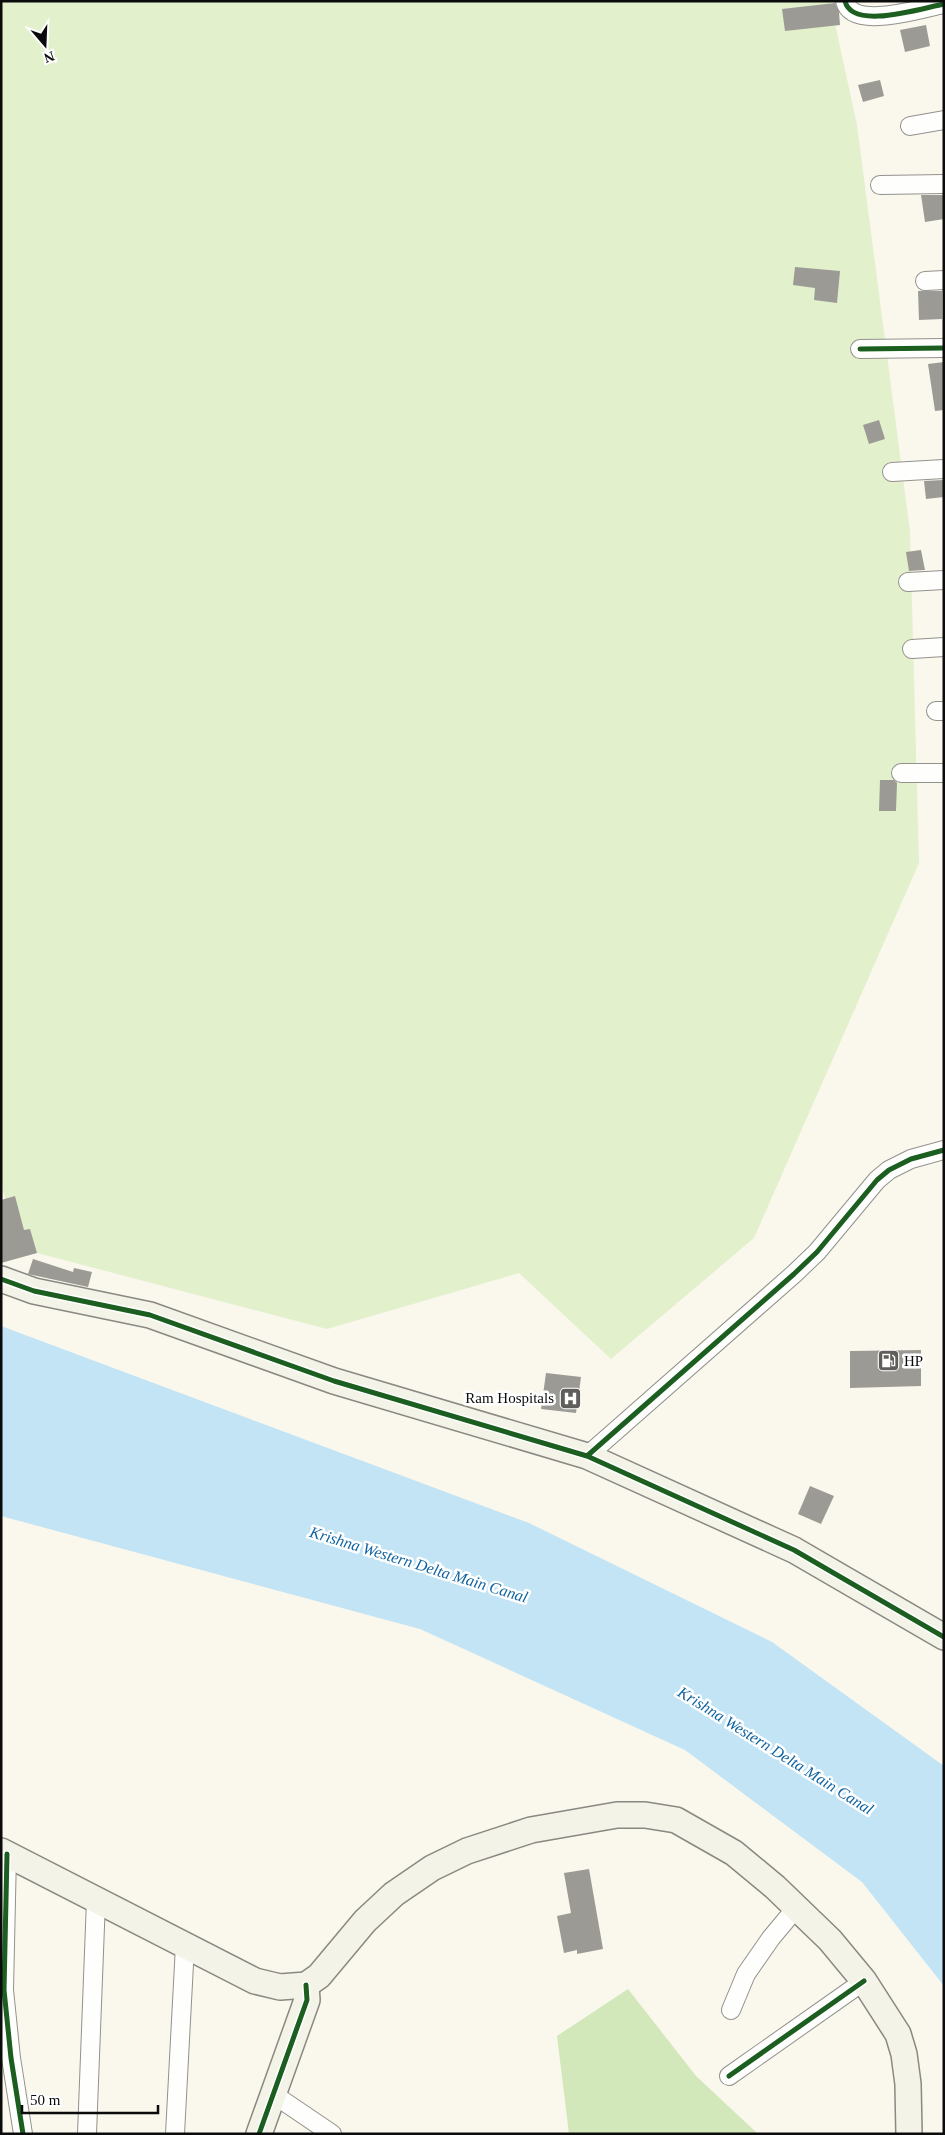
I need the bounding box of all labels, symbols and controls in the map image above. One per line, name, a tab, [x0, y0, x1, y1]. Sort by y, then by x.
north arrow	[20, 20, 70, 70]
text: N	[42, 48, 56, 66]
fuel station icon: HP	[876, 1349, 900, 1373]
place label: HP	[904, 1353, 923, 1369]
hospital icon: Ram Hospitals	[558, 1386, 582, 1410]
place label: Ram Hospitals	[465, 1390, 554, 1406]
water label: Krishna Western Delta Main Canal	[307, 1523, 530, 1606]
water label: Krishna Western Delta Main Canal	[674, 1683, 877, 1818]
scale bar	[22, 2082, 159, 2114]
text: 50 m	[30, 2092, 61, 2108]

